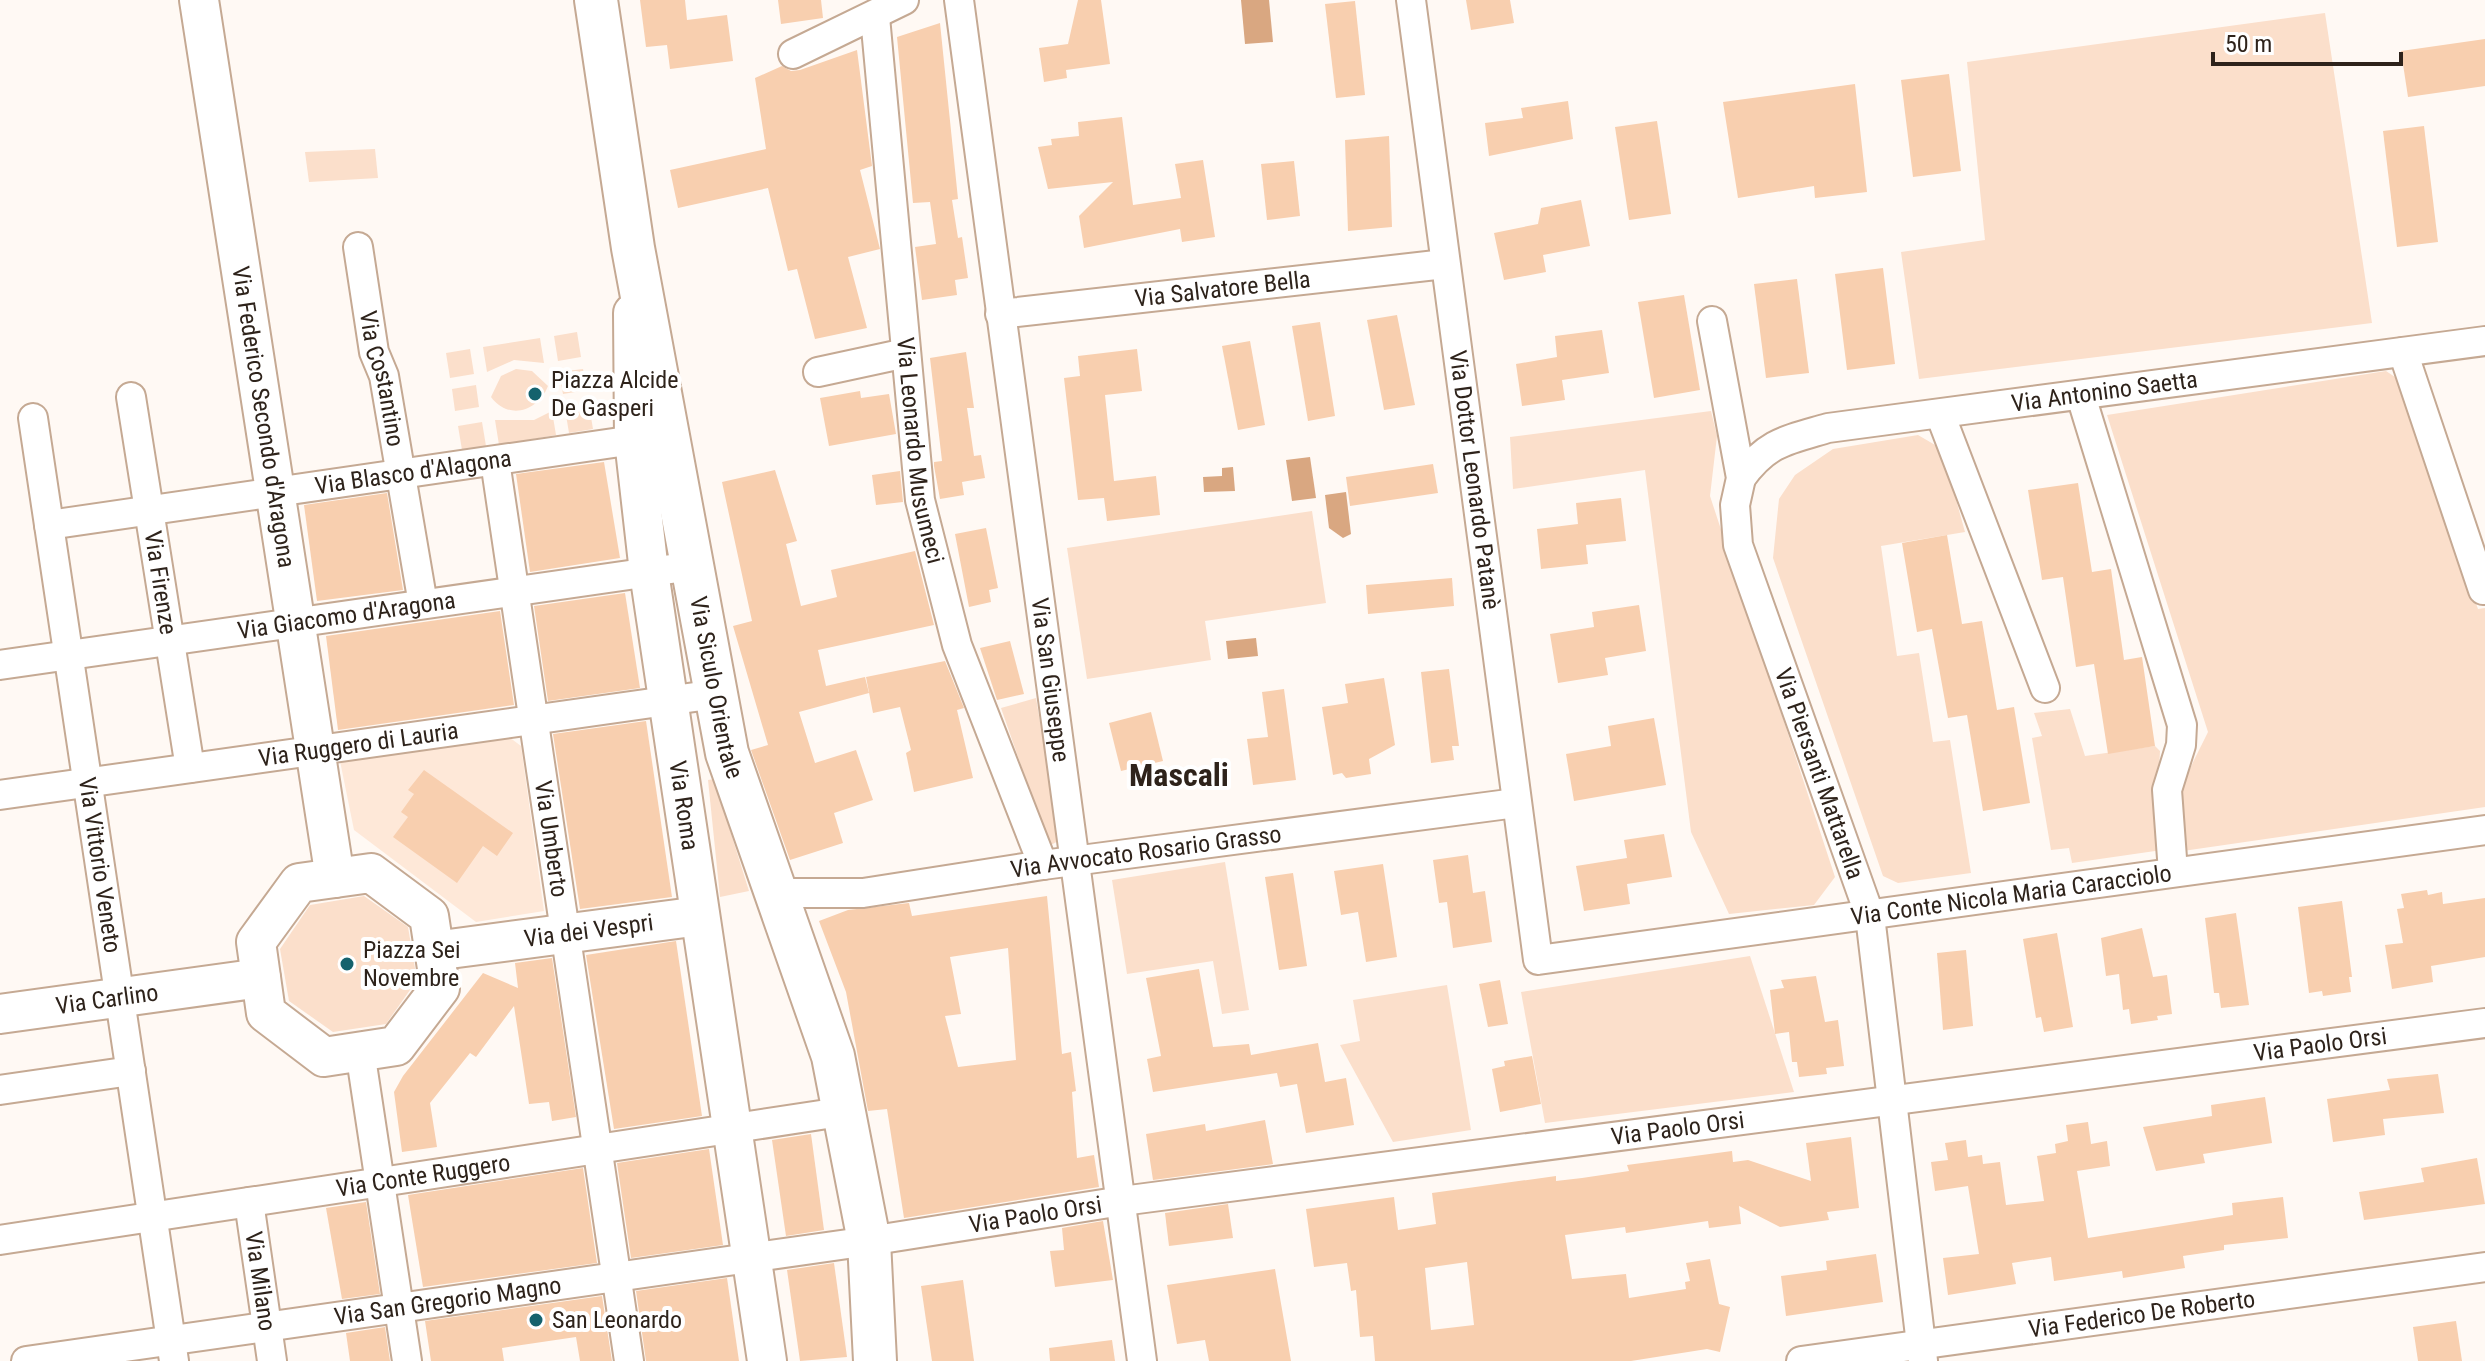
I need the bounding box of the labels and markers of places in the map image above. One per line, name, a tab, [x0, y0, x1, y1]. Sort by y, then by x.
place label: Piazza Alcide De Gasperi	[551, 366, 678, 422]
marker: Piazza Alcide De Gasperi	[526, 385, 544, 403]
place label: Piazza Sei Novembre	[363, 936, 461, 992]
marker: Piazza Sei Novembre	[338, 955, 356, 973]
place label: San Leonardo	[552, 1306, 682, 1334]
marker: San Leonardo	[527, 1311, 545, 1329]

